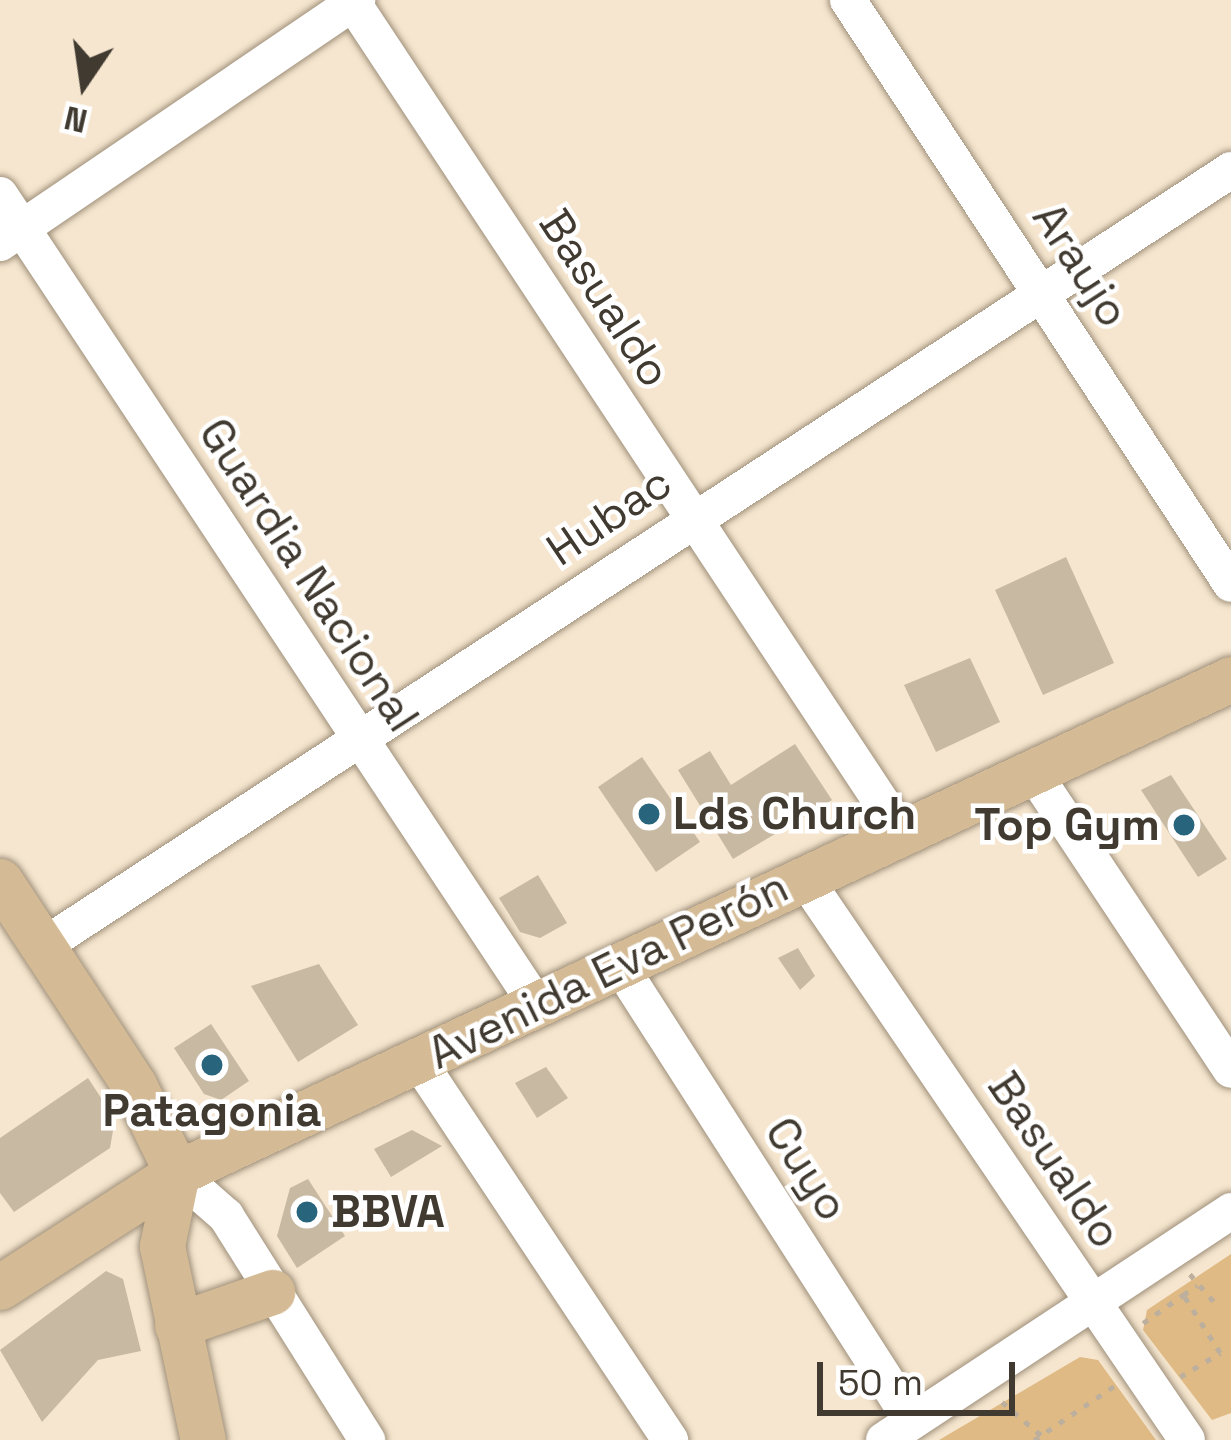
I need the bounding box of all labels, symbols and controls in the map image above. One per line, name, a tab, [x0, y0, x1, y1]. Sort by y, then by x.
north arrow	[24, 24, 144, 144]
text: N	[60, 96, 91, 142]
street label: Araujo	[1021, 193, 1141, 337]
street label: Basualdo	[528, 199, 682, 397]
street label: Guardia Nacional	[188, 408, 430, 742]
street label: Hubac	[537, 455, 681, 577]
place label: Lds Church	[673, 787, 916, 841]
place label: Top Gym	[974, 798, 1160, 852]
marker: Lds Church	[636, 801, 662, 827]
marker: Top Gym	[1171, 812, 1197, 838]
street label: Avenida Eva Perón	[419, 860, 797, 1080]
marker: Patagonia	[199, 1052, 225, 1078]
street label: Basualdo	[977, 1062, 1133, 1258]
place label: Patagonia	[102, 1084, 322, 1138]
street label: Cuyo	[754, 1107, 860, 1231]
place label: BBVA	[331, 1185, 445, 1239]
marker: BBVA	[294, 1199, 320, 1225]
scale bar	[823, 1338, 1021, 1412]
text: 50 m	[838, 1360, 923, 1406]

